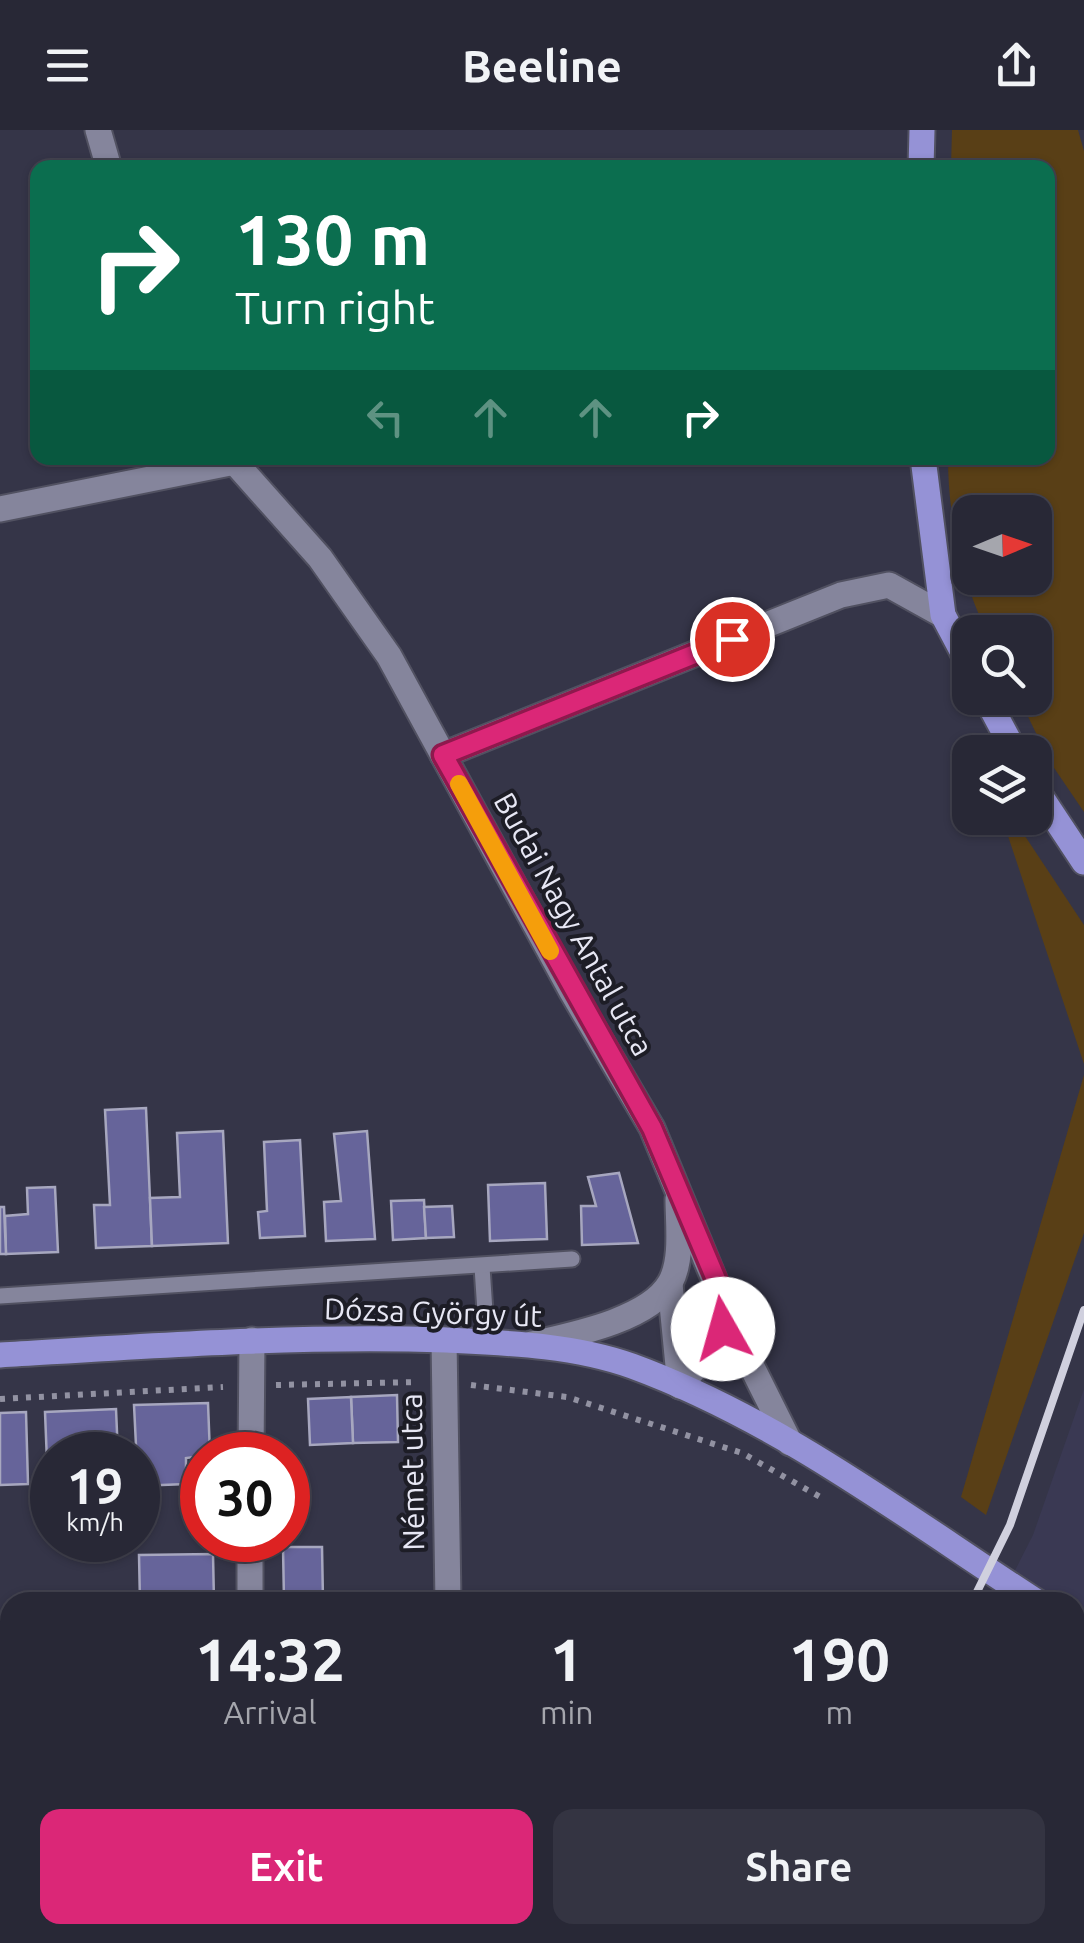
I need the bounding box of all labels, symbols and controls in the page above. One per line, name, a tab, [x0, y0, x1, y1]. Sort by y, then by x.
icon: menu	[40, 38, 95, 93]
icon: share	[989, 38, 1044, 93]
text: Beeline	[462, 40, 622, 91]
icon: right	[70, 200, 200, 330]
text: 130 m	[235, 200, 430, 278]
text: Turn right	[235, 282, 435, 333]
icon: left	[358, 390, 413, 445]
icon: ahead	[463, 390, 518, 445]
icon: ahead	[568, 390, 623, 445]
icon: right	[673, 390, 728, 445]
north arrow	[952, 495, 1052, 595]
map controls	[952, 495, 1052, 835]
pin	[690, 597, 775, 682]
icon: arrive	[705, 612, 760, 667]
button: search	[952, 615, 1052, 715]
button: layers	[952, 735, 1052, 835]
street label: Budai Nagy Antal utca	[488, 787, 660, 1061]
position arrow	[671, 1277, 775, 1381]
street label: Dózsa György út	[323, 1291, 543, 1333]
street label: Német utca	[394, 1393, 430, 1551]
speed limit sign: 30	[180, 1432, 310, 1562]
text: 19	[67, 1457, 123, 1513]
text: km/h	[66, 1508, 124, 1536]
text: 14:32	[195, 1625, 345, 1692]
text: 1	[550, 1625, 584, 1692]
text: 190	[789, 1625, 890, 1692]
text: Arrival	[223, 1694, 317, 1730]
text: min	[540, 1694, 594, 1730]
text: m	[825, 1694, 853, 1730]
button: Exit	[40, 1809, 533, 1924]
button: Share	[553, 1809, 1045, 1924]

